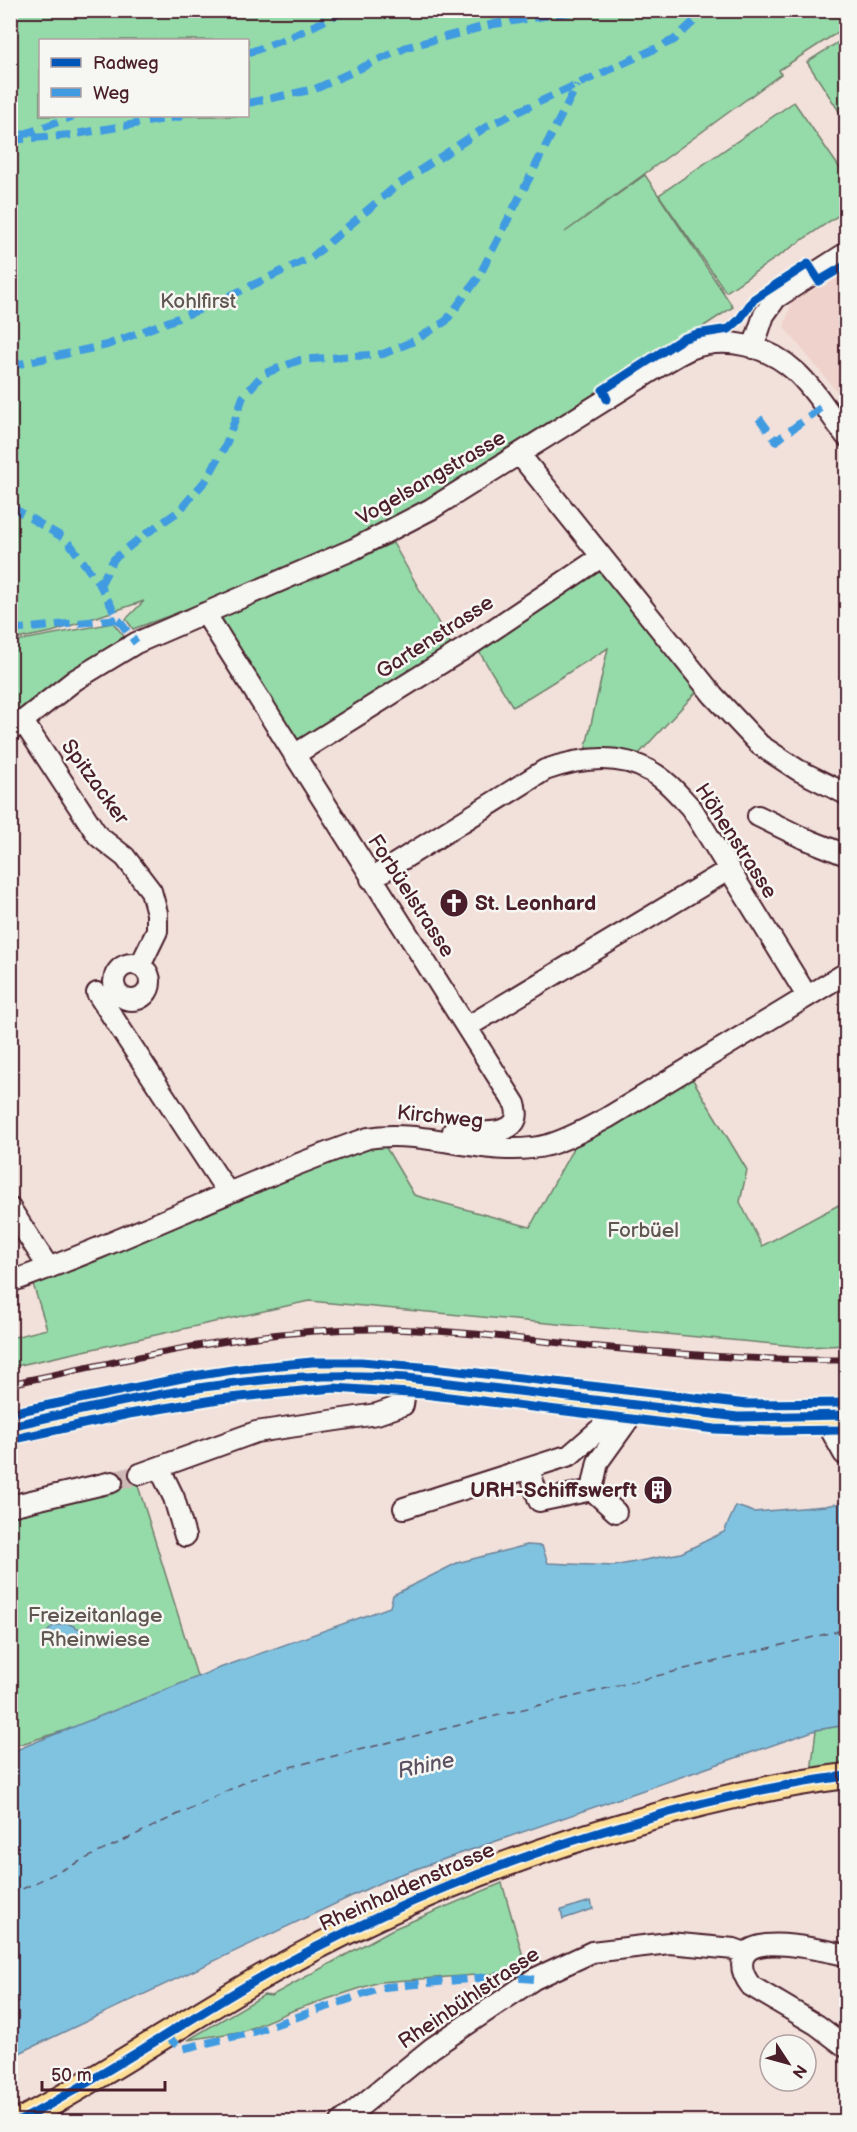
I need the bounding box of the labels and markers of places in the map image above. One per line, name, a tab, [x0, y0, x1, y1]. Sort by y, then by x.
church icon: St. Leonhard	[438, 887, 470, 919]
place label: St. Leonhard	[475, 891, 596, 916]
building icon: URH-Schiffswerft	[642, 1474, 674, 1506]
place label: URH-Schiffswerft	[470, 1478, 637, 1503]

